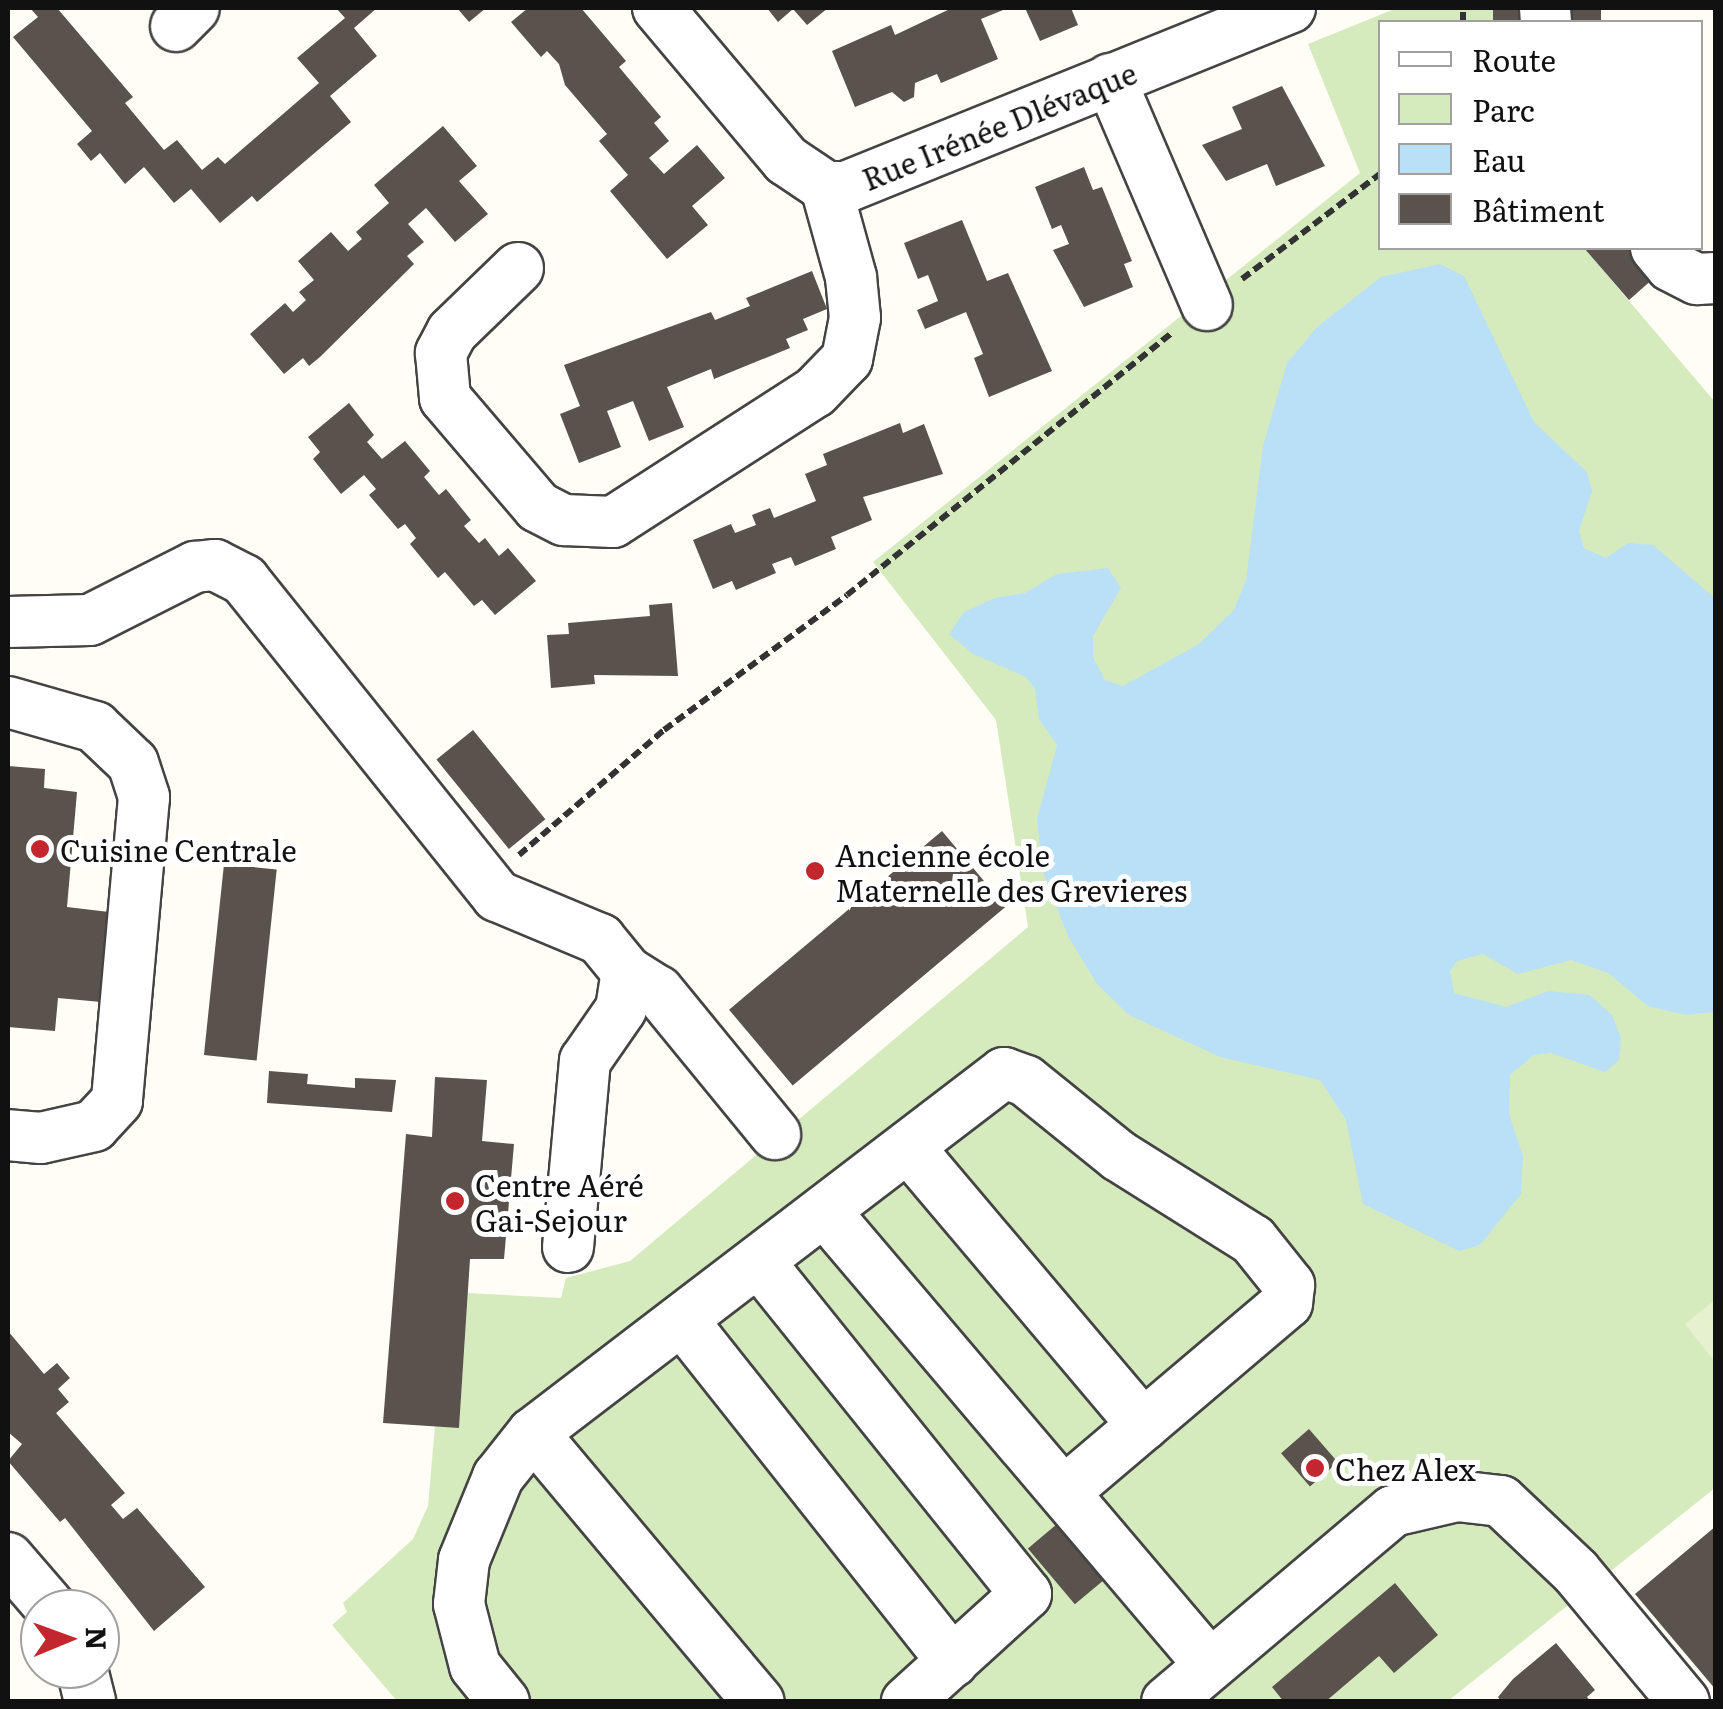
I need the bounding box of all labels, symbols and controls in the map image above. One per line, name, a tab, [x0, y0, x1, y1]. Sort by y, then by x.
legend	[1378, 20, 1703, 250]
text: Route	[1472, 37, 1556, 81]
street label: Rue Irénée Dlévaque	[857, 53, 1141, 197]
text: Parc	[1472, 87, 1535, 131]
text: Eau	[1472, 137, 1526, 181]
text: Bâtiment	[1472, 187, 1604, 231]
place label: Cuisine Centrale	[60, 831, 297, 867]
place label: Ancienne école Maternelle des Grevieres	[835, 836, 1187, 906]
marker: Cuisine Centrale	[29, 838, 51, 860]
marker: Ancienne école Maternelle des Grevieres	[804, 860, 826, 882]
place label: Centre Aéré Gai-Sejour	[475, 1166, 644, 1236]
marker: Centre Aéré Gai-Sejour	[444, 1190, 466, 1212]
place label: Chez Alex	[1335, 1450, 1476, 1486]
marker: Chez Alex	[1304, 1457, 1326, 1479]
north arrow	[20, 1589, 120, 1689]
text: N	[77, 1626, 119, 1651]

